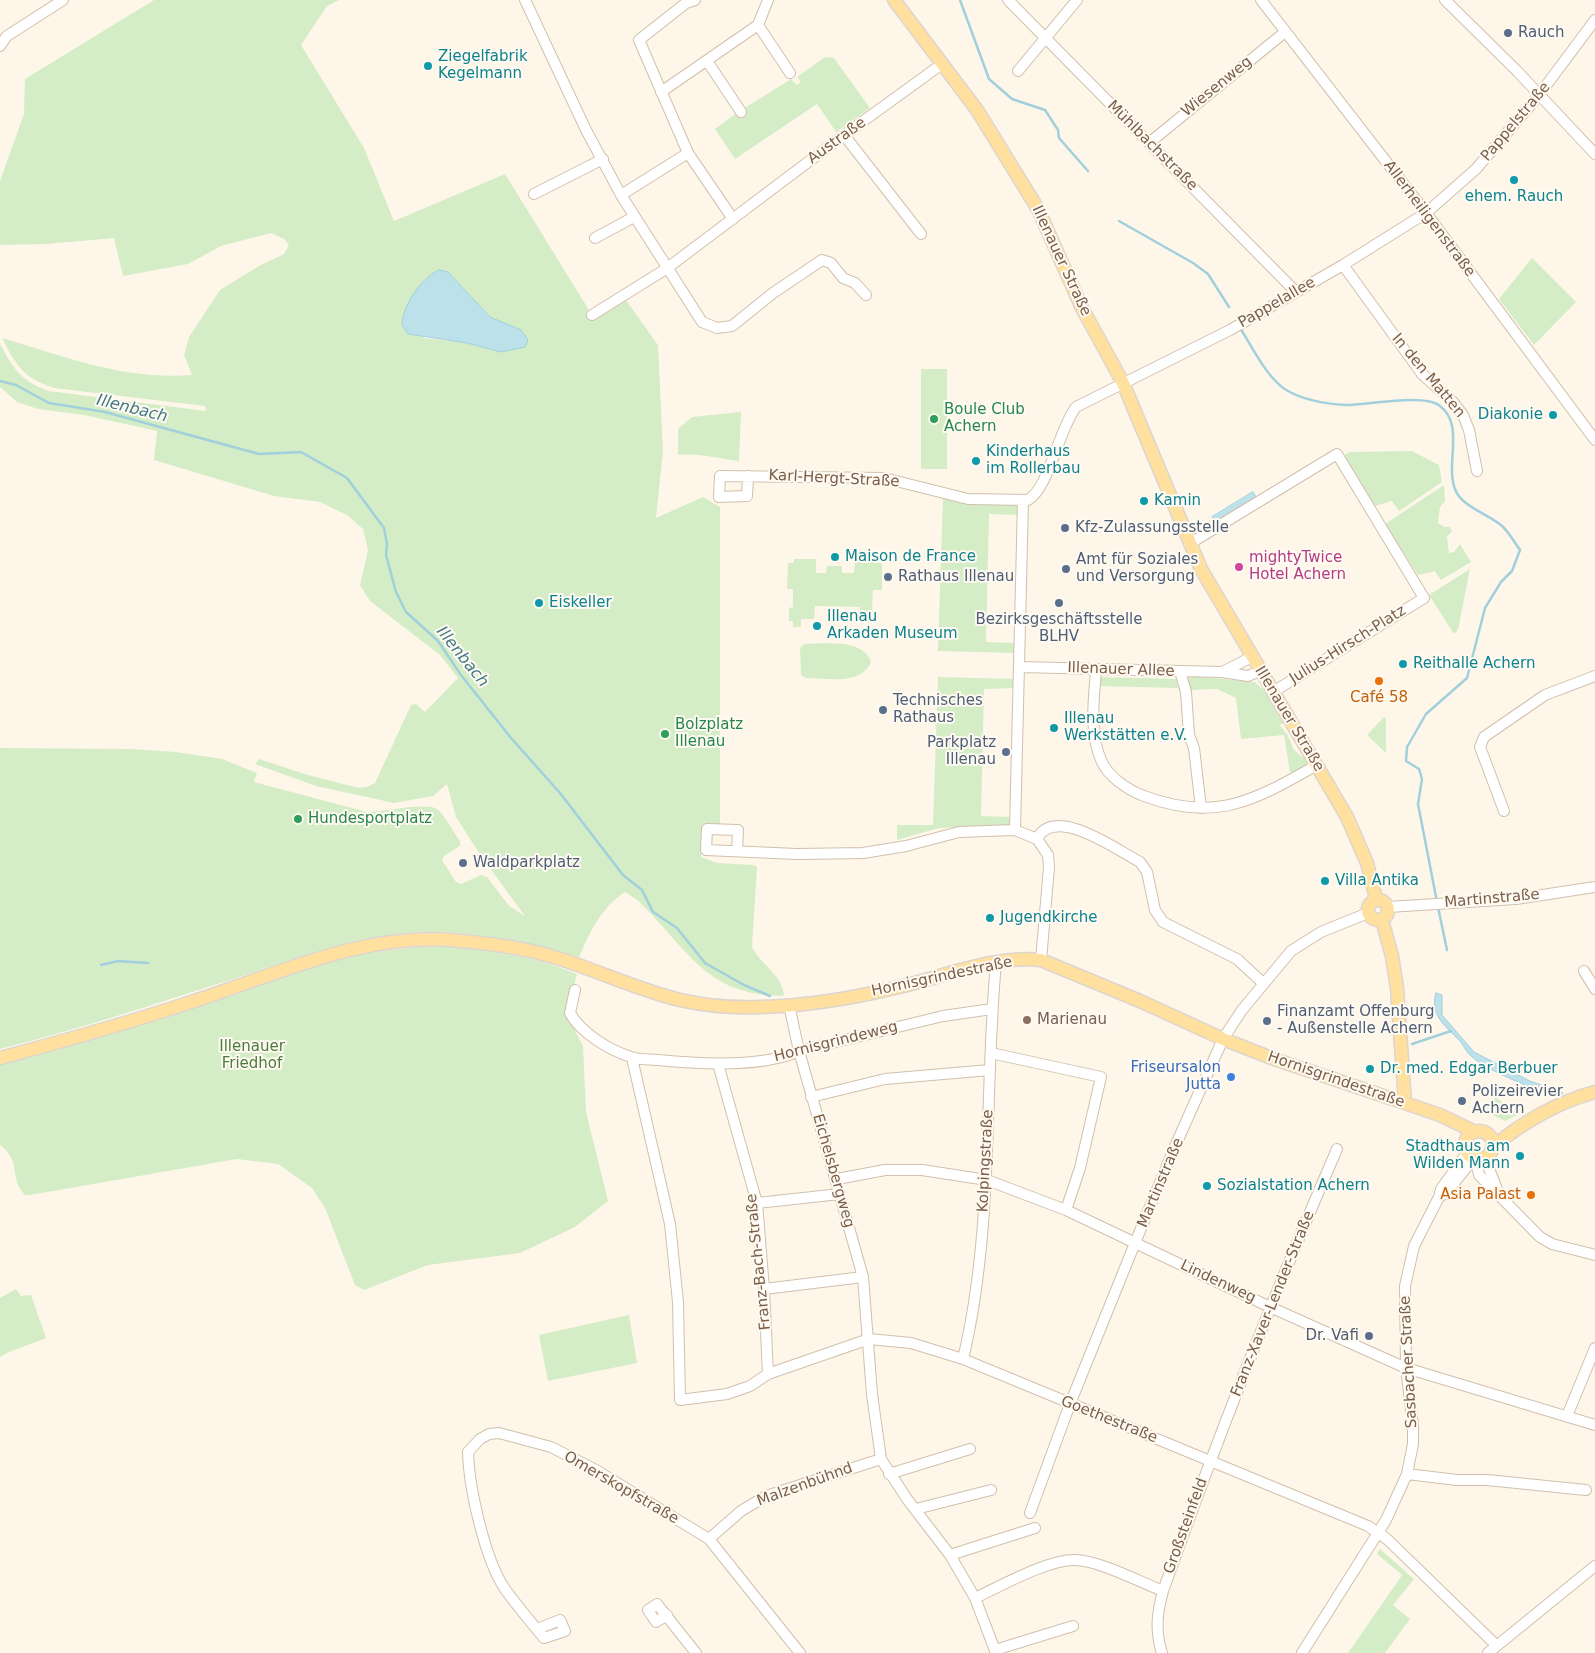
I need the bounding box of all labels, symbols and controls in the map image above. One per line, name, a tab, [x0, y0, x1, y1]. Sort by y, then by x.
place label: Rauch	[1518, 24, 1565, 42]
marker: Rauch	[1502, 27, 1514, 39]
place label: Ziegelfabrik Kegelmann	[438, 48, 528, 83]
street label: Wiesenweg	[1178, 53, 1256, 121]
marker: Ziegelfabrik Kegelmann	[422, 60, 434, 72]
street label: Pappelstraße	[1478, 79, 1554, 165]
street label: Mühlbachstraße	[1103, 97, 1201, 195]
street label: Austraße	[804, 114, 870, 168]
street label: Allerheiligenstraße	[1379, 157, 1479, 281]
marker: ehem. Rauch	[1508, 174, 1520, 186]
place label: ehem. Rauch	[1465, 188, 1563, 206]
street label: Illenauer Straße	[1028, 203, 1094, 319]
street label: Pappelallee	[1235, 274, 1319, 332]
street label: In den Matten	[1388, 330, 1468, 422]
water label: Illenbach	[95, 391, 169, 427]
place label: Boule Club Achern	[944, 401, 1025, 436]
place label: Diakonie	[1478, 406, 1543, 424]
marker: Diakonie	[1547, 409, 1559, 421]
marker: Boule Club Achern	[928, 413, 940, 425]
place label: Kinderhaus im Rollerbau	[986, 443, 1080, 478]
marker: Kinderhaus im Rollerbau	[970, 455, 982, 467]
street label: Karl-Hergt-Straße	[768, 467, 900, 491]
place label: Kamin	[1154, 492, 1201, 510]
marker: Kamin	[1138, 495, 1150, 507]
place label: Kfz-Zulassungsstelle	[1075, 519, 1229, 537]
marker: Kfz-Zulassungsstelle	[1059, 522, 1071, 534]
place label: Maison de France	[845, 548, 976, 566]
place label: mightyTwice Hotel Achern	[1249, 549, 1346, 584]
marker: Maison de France	[829, 551, 841, 563]
place label: Amt für Soziales und Versorgung	[1076, 551, 1198, 586]
marker: mightyTwice Hotel Achern	[1233, 561, 1245, 573]
marker: Amt für Soziales und Versorgung	[1060, 563, 1072, 575]
place label: Rathaus Illenau	[898, 568, 1014, 586]
marker: Rathaus Illenau	[882, 571, 894, 583]
place label: Eiskeller	[549, 594, 612, 612]
marker: Eiskeller	[533, 597, 545, 609]
marker: Bezirksgeschäftsstelle BLHV	[1053, 597, 1065, 609]
street label: Julius-Hirsch-Platz	[1287, 602, 1409, 688]
place label: Illenau Arkaden Museum	[827, 608, 958, 643]
place label: Bezirksgeschäftsstelle BLHV	[976, 611, 1142, 646]
marker: Illenau Arkaden Museum	[811, 620, 823, 632]
water label: Illenbach	[432, 623, 492, 691]
place label: Reithalle Achern	[1413, 655, 1535, 673]
marker: Reithalle Achern	[1397, 658, 1409, 670]
street label: Illenauer Allee	[1067, 659, 1175, 681]
street label: Illenauer Straße	[1250, 663, 1328, 775]
marker: Café 58	[1373, 675, 1385, 687]
place label: Café 58	[1350, 689, 1408, 707]
place label: Technisches Rathaus	[893, 692, 983, 727]
marker: Technisches Rathaus	[877, 704, 889, 716]
place label: Illenau Werkstätten e.V.	[1064, 710, 1187, 745]
place label: Bolzplatz Illenau	[675, 716, 743, 751]
marker: Illenau Werkstätten e.V.	[1048, 722, 1060, 734]
marker: Bolzplatz Illenau	[659, 728, 671, 740]
place label: Parkplatz Illenau	[927, 734, 996, 769]
marker: Parkplatz Illenau	[1000, 746, 1012, 758]
place label: Hundesportplatz	[308, 810, 432, 828]
marker: Hundesportplatz	[292, 813, 304, 825]
place label: Waldparkplatz	[473, 854, 580, 872]
marker: Waldparkplatz	[457, 857, 469, 869]
place label: Villa Antika	[1335, 872, 1419, 890]
marker: Villa Antika	[1319, 875, 1331, 887]
street label: Martinstraße	[1444, 886, 1540, 912]
place label: Jugendkirche	[1000, 909, 1097, 927]
marker: Jugendkirche	[984, 912, 996, 924]
street label: Hornisgrindestraße	[870, 953, 1014, 1001]
place label: Finanzamt Offenburg - Außenstelle Achern	[1277, 1003, 1435, 1038]
place label: Marienau	[1037, 1011, 1107, 1029]
marker: Marienau	[1021, 1014, 1033, 1026]
marker: Finanzamt Offenburg - Außenstelle Achern	[1261, 1015, 1273, 1027]
street label: Hornisgrindeweg	[772, 1018, 900, 1066]
park label: Illenauer Friedhof	[219, 1038, 285, 1073]
street label: Hornisgrindestraße	[1265, 1048, 1407, 1112]
place label: Friseursalon Jutta	[1131, 1059, 1221, 1094]
place label: Dr. med. Edgar Berbuer	[1380, 1060, 1558, 1078]
marker: Dr. med. Edgar Berbuer	[1364, 1063, 1376, 1075]
marker: Friseursalon Jutta	[1225, 1071, 1237, 1083]
place label: Polizeirevier Achern	[1472, 1083, 1563, 1118]
marker: Polizeirevier Achern	[1456, 1095, 1468, 1107]
street label: Kolpingstraße	[974, 1109, 998, 1213]
street label: Eichelsbergweg	[808, 1112, 858, 1230]
street label: Martinstraße	[1134, 1135, 1188, 1231]
place label: Stadthaus am Wilden Mann	[1405, 1138, 1510, 1173]
marker: Stadthaus am Wilden Mann	[1514, 1150, 1526, 1162]
place label: Sozialstation Achern	[1217, 1177, 1370, 1195]
marker: Sozialstation Achern	[1201, 1180, 1213, 1192]
place label: Asia Palast	[1440, 1186, 1521, 1204]
marker: Asia Palast	[1525, 1189, 1537, 1201]
street label: Franz-Bach-Straße	[743, 1193, 775, 1331]
street label: Franz-Xaver-Lender-Straße	[1227, 1208, 1319, 1400]
street label: Lindenweg	[1177, 1257, 1259, 1307]
street label: Sasbacher Straße	[1397, 1295, 1421, 1429]
place label: Dr. Vafi	[1305, 1327, 1359, 1345]
marker: Dr. Vafi	[1363, 1330, 1375, 1342]
street label: Goethestraße	[1058, 1392, 1160, 1448]
street label: Omerskopfstraße	[560, 1448, 682, 1528]
street label: Malzenbühnd	[755, 1459, 855, 1511]
street label: Großsteinfeld	[1160, 1476, 1212, 1576]

